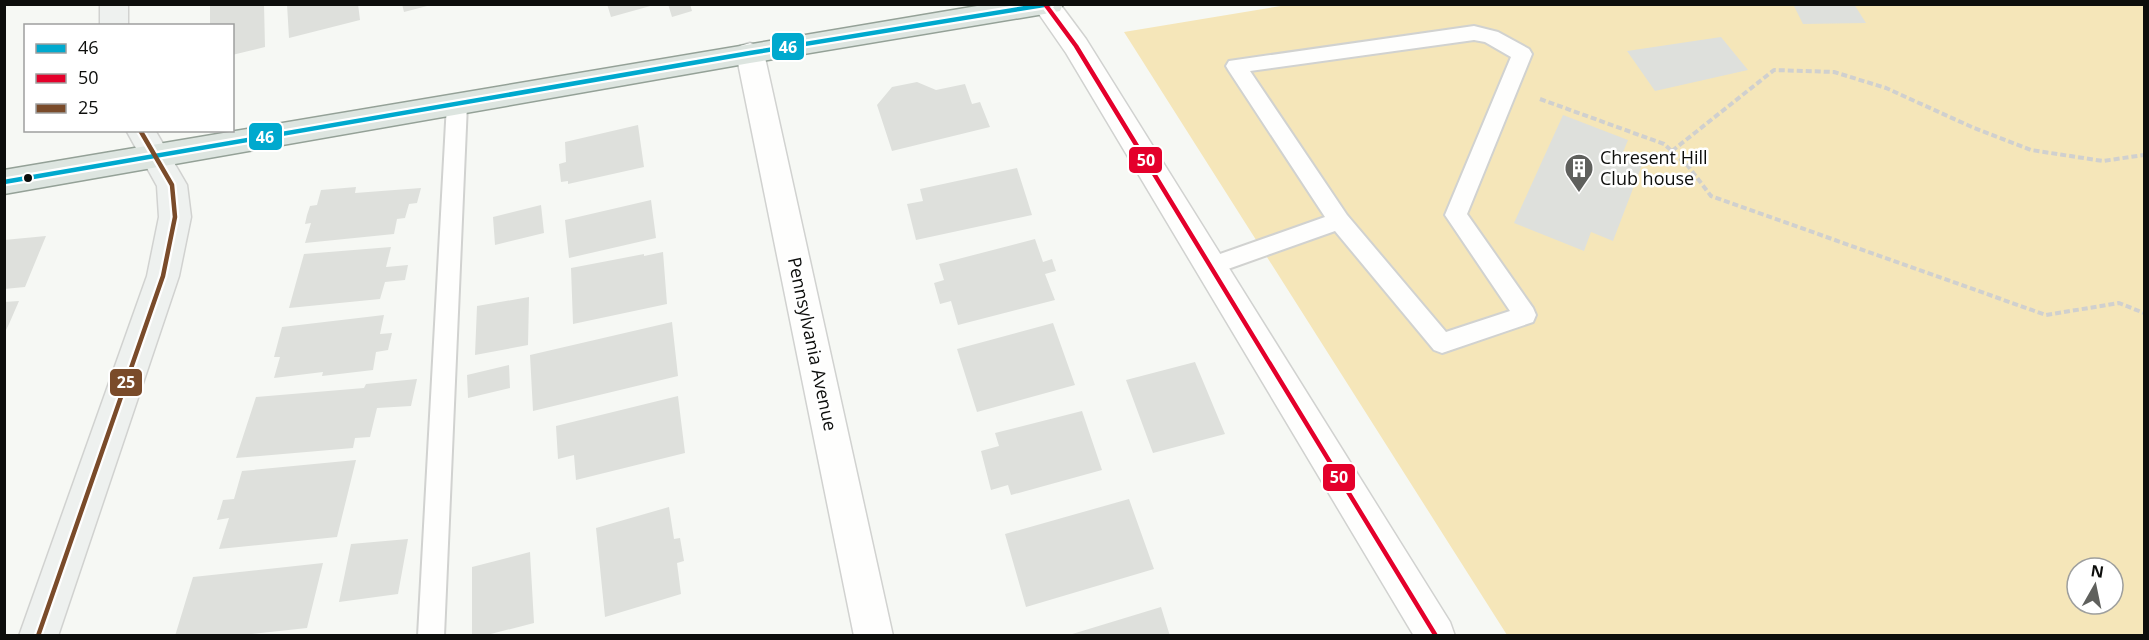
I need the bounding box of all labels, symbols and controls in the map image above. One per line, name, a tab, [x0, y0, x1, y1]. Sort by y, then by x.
legend	[24, 24, 234, 132]
line badge: 46	[771, 32, 805, 61]
text: 46	[78, 35, 99, 59]
text: 46	[779, 36, 797, 58]
text: 50	[78, 65, 99, 89]
text: 25	[78, 95, 99, 119]
line badge: 46	[248, 122, 283, 151]
text: 46	[256, 126, 274, 148]
place label: Chresent Hill Club house	[1600, 145, 1708, 190]
line badge: 50	[1128, 146, 1163, 174]
text: 50	[1137, 149, 1155, 171]
building icon: Chresent Hill Club house	[1563, 152, 1595, 194]
unlabelled marker	[22, 172, 34, 184]
street label: Pennsylvania Avenue	[783, 255, 843, 433]
line badge: 25	[109, 368, 143, 397]
text: 25	[117, 371, 135, 393]
line badge: 50	[1322, 463, 1356, 492]
text: 50	[1330, 466, 1348, 488]
north arrow	[2065, 556, 2125, 616]
text: N	[2089, 559, 2105, 583]

